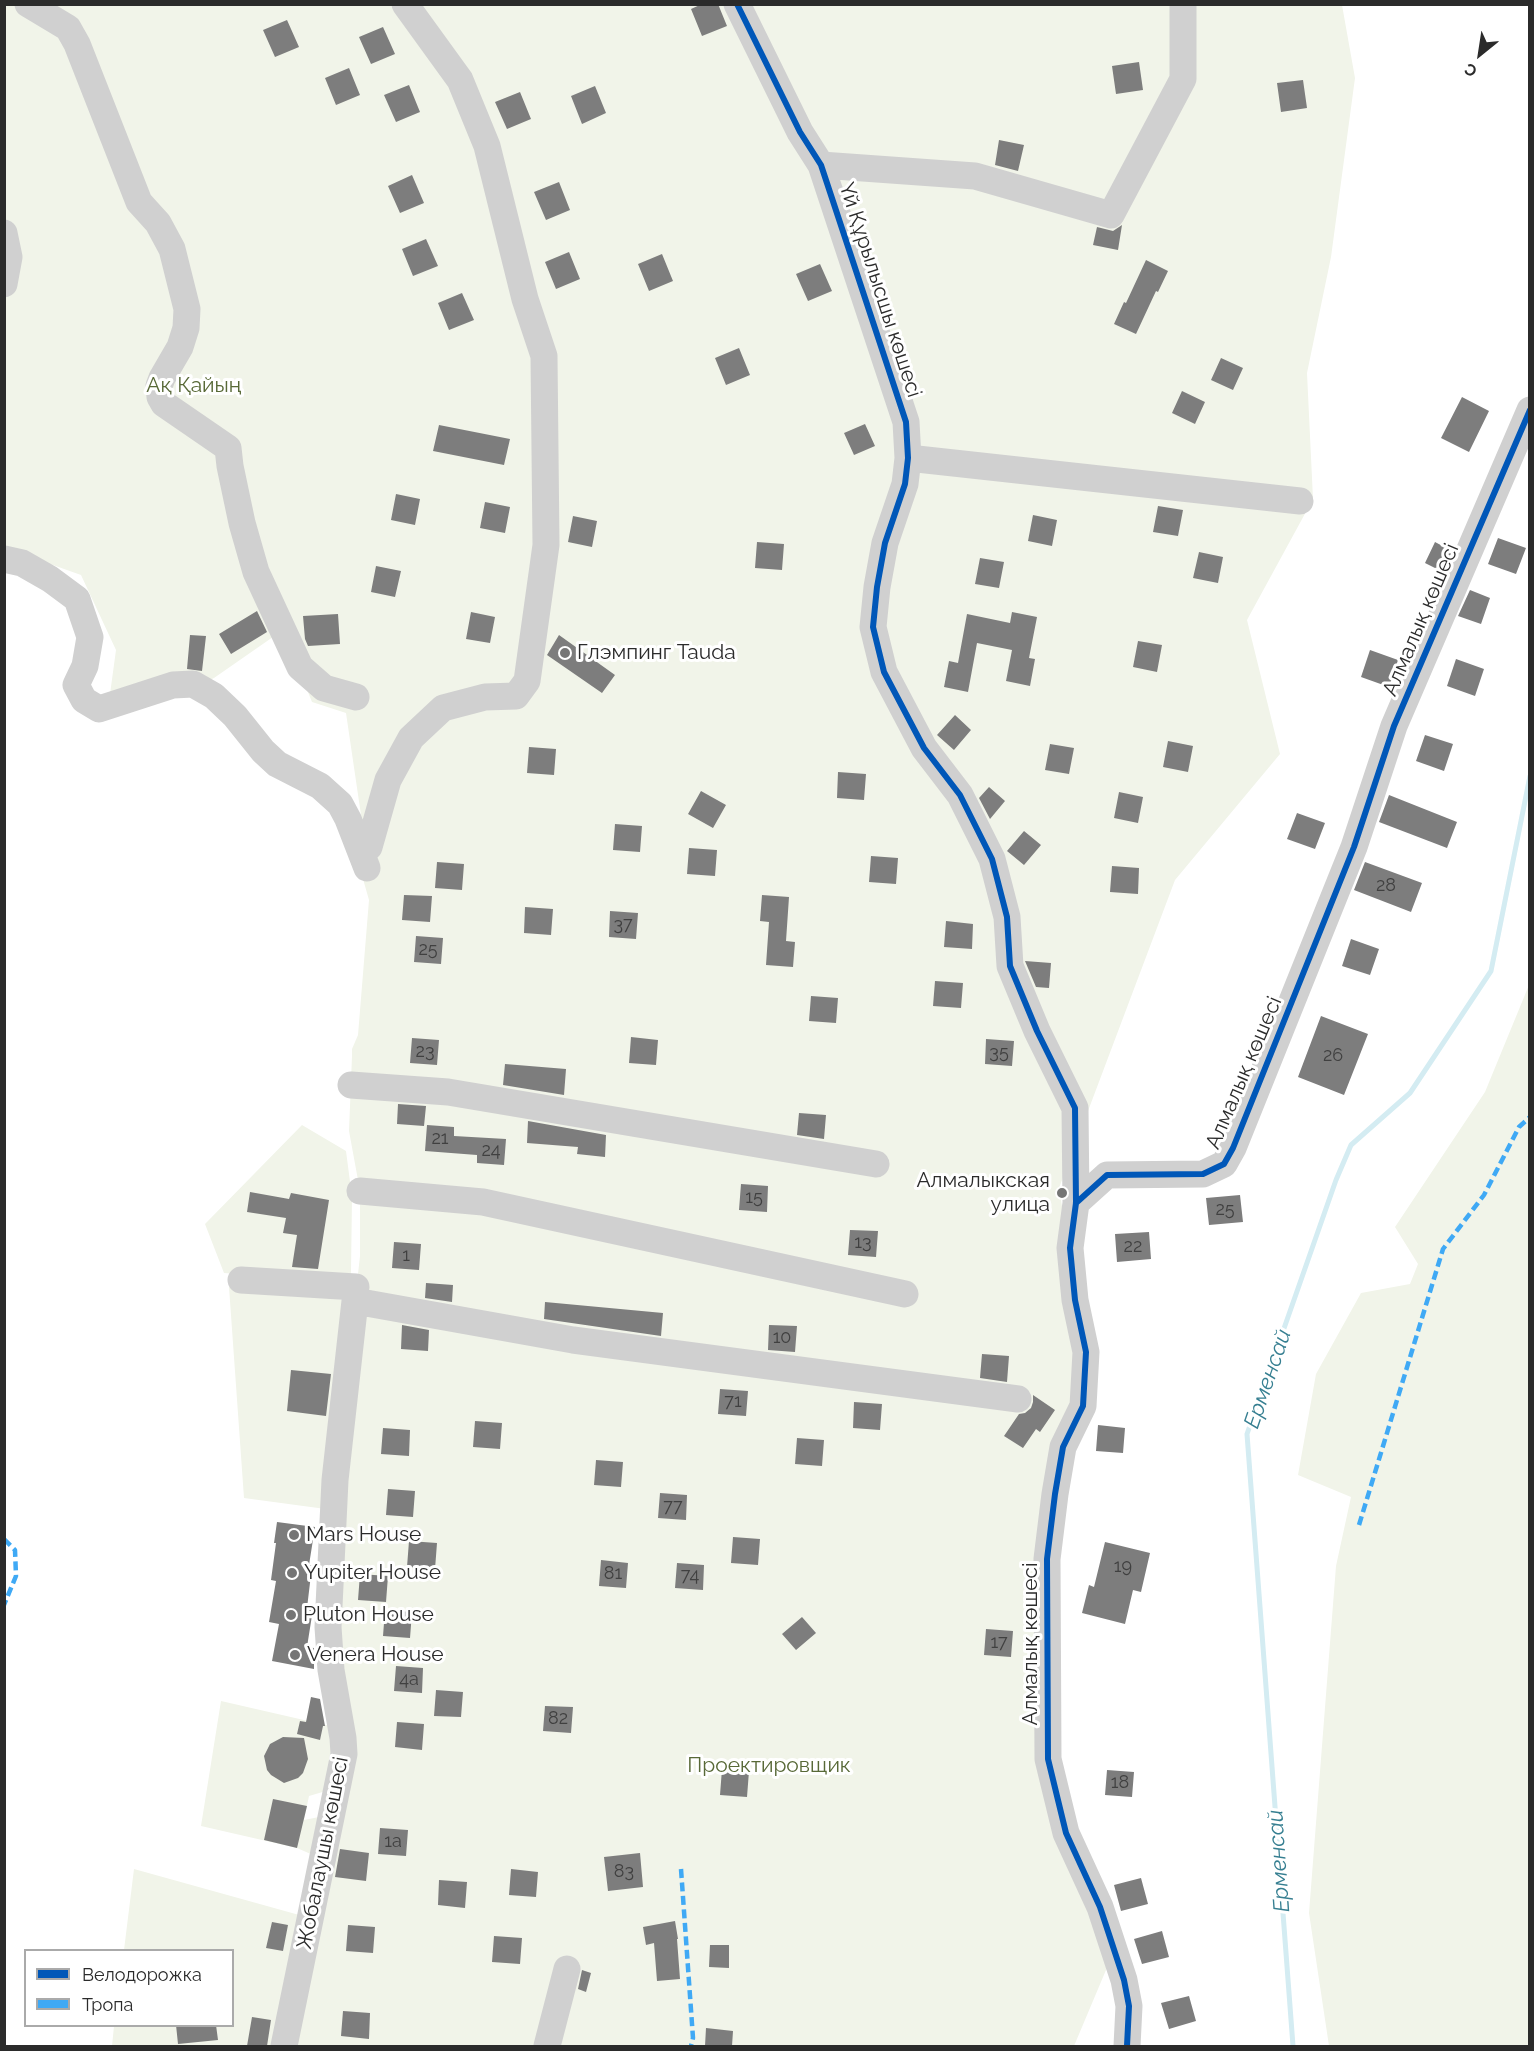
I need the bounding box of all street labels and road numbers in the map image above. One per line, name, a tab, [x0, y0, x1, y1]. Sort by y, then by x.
street label: Үй Құрылысшы көшесі	[833, 179, 927, 401]
street label: Алмалық көшесі	[1378, 540, 1464, 700]
street label: Алмалық көшесі	[1201, 993, 1287, 1153]
street label: Алмалық көшесі	[1018, 1562, 1044, 1726]
street label: Жобалаушы көшесі	[292, 1755, 354, 1951]

